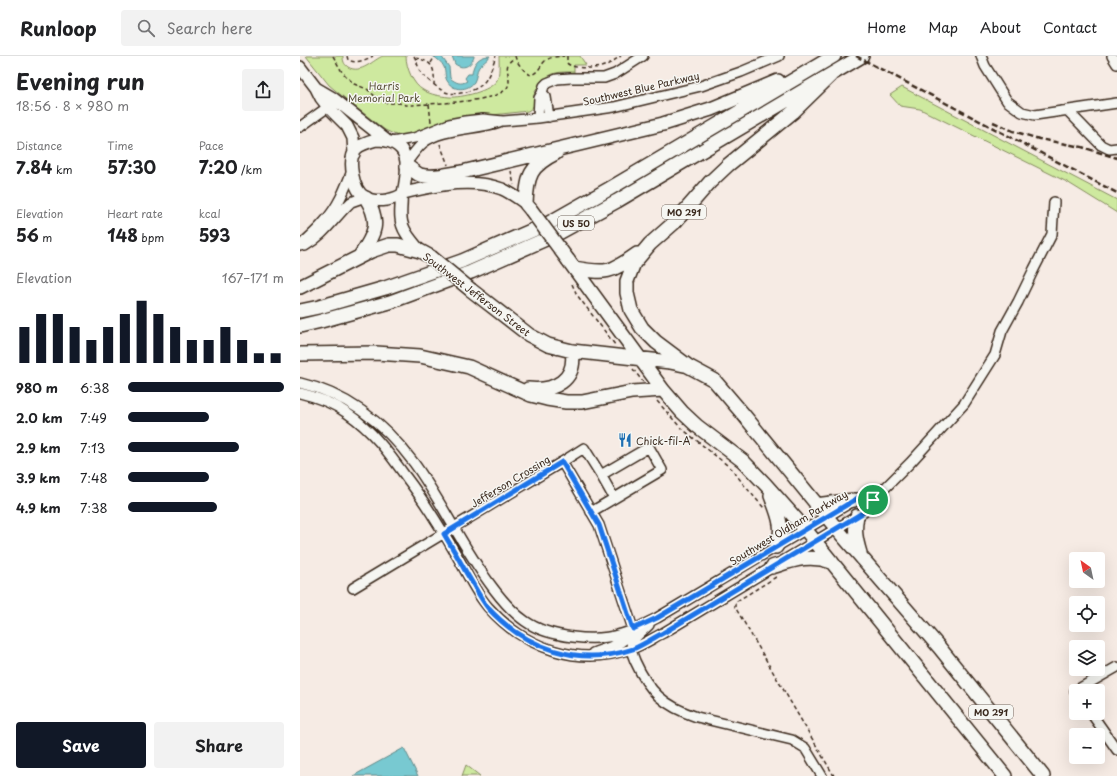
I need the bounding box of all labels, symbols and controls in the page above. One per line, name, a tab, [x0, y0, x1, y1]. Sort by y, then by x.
search box	[121, 10, 401, 46]
text: Runloop	[20, 14, 97, 42]
text: Search here	[167, 16, 252, 39]
icon: search	[135, 17, 157, 39]
text: Home	[867, 17, 906, 38]
text: Map	[928, 17, 958, 38]
text: About	[980, 17, 1021, 38]
text: Contact	[1043, 17, 1097, 38]
text: Evening run	[16, 64, 145, 97]
street label: Southwest Blue Parkway	[581, 67, 701, 110]
button: share	[242, 69, 284, 111]
park label: Harris Memorial Park	[348, 78, 420, 105]
text: 18:56 · 8 × 980 m	[16, 96, 129, 115]
text: Distance	[16, 137, 62, 154]
text: Time	[107, 137, 133, 154]
text: Pace	[199, 137, 223, 154]
text: 7.84	[16, 154, 52, 180]
text: 57:30	[107, 154, 156, 180]
text: 7:20	[199, 154, 238, 180]
text: km	[52, 161, 73, 178]
text: /km	[238, 161, 262, 178]
text: Elevation	[16, 205, 63, 222]
text: Heart rate	[107, 205, 163, 222]
text: kcal	[199, 205, 221, 222]
road number: MO 291	[662, 205, 706, 219]
road number: US 50	[558, 216, 594, 230]
text: 56	[16, 222, 39, 248]
text: 148	[107, 222, 138, 248]
text: 593	[199, 222, 230, 248]
text: m	[39, 229, 52, 246]
text: bpm	[138, 229, 164, 246]
street label: Southwest Jefferson Street	[420, 249, 534, 339]
text: Elevation	[16, 268, 72, 287]
text: 167–171 m	[222, 268, 284, 287]
text: 980 m	[16, 378, 58, 397]
text: 6:38	[80, 378, 110, 397]
text: 2.0 km	[16, 408, 63, 427]
text: 7:49	[80, 408, 107, 427]
restaurant icon: Chick-fil-A	[617, 432, 633, 448]
place label: Chick-fil-A	[636, 433, 691, 448]
text: 2.9 km	[16, 438, 61, 457]
text: 7:13	[80, 438, 105, 457]
street label: Jefferson Crossing	[468, 451, 553, 511]
text: 3.9 km	[16, 468, 60, 487]
text: 7:48	[80, 468, 108, 487]
pin	[856, 483, 890, 517]
street label: Southwest Oldham Parkway	[726, 486, 850, 569]
icon: arrive	[862, 489, 884, 511]
text: 4.9 km	[16, 498, 61, 517]
text: 7:38	[80, 498, 108, 517]
north arrow	[1069, 552, 1105, 588]
map controls	[1069, 552, 1105, 764]
button: locate	[1069, 596, 1105, 632]
button: layers	[1069, 640, 1105, 676]
button: +	[1069, 684, 1105, 720]
road number: MO 291	[969, 705, 1013, 719]
button: Save	[16, 722, 146, 768]
button: Share	[154, 722, 284, 768]
button: −	[1069, 728, 1105, 764]

